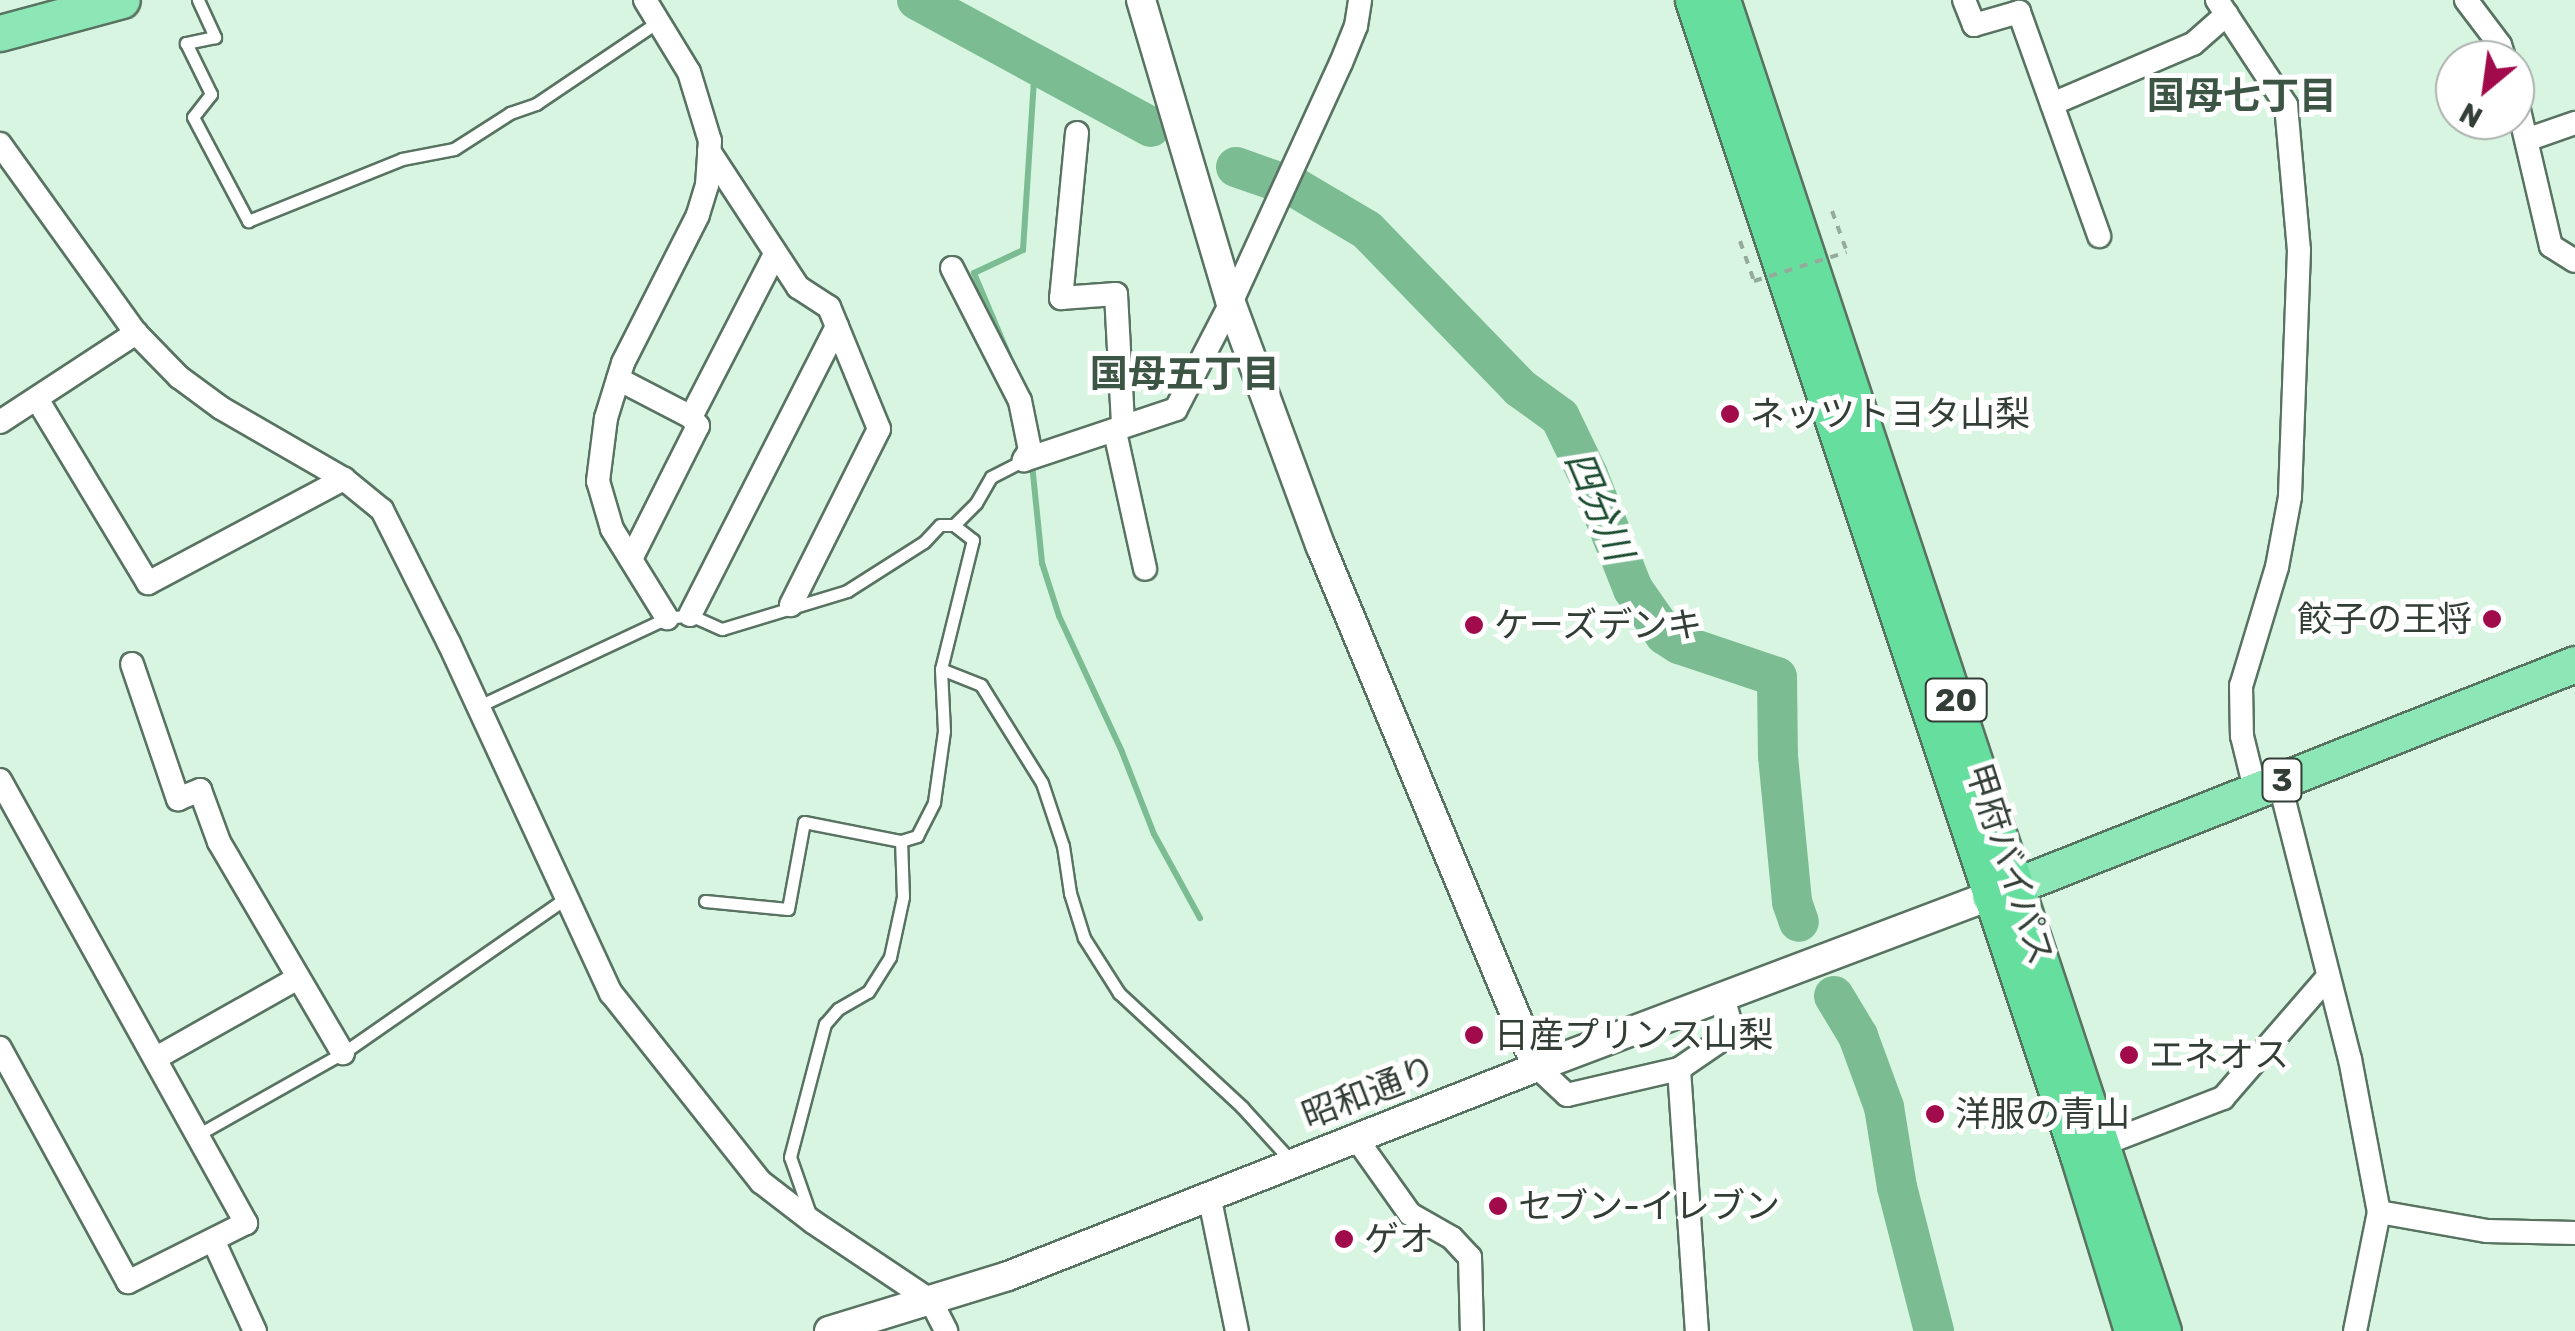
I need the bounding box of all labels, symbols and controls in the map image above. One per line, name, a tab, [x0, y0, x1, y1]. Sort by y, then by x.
north arrow	[2435, 40, 2535, 140]
district label: 国母七丁目	[2147, 74, 2337, 120]
text: N	[2454, 96, 2488, 134]
district label: 国母五丁目	[1090, 352, 1280, 398]
place label: ネッツトヨタ山梨	[1750, 393, 2030, 435]
marker: ネッツトヨタ山梨	[1719, 403, 1741, 425]
water label: 四分川	[1555, 445, 1641, 567]
place label: 餃子の王将	[2297, 598, 2472, 640]
place label: ケーズデンキ	[1494, 604, 1704, 646]
marker: 餃子の王将	[2481, 608, 2503, 630]
marker: ケーズデンキ	[1463, 614, 1485, 636]
road number: 20	[1924, 673, 1988, 727]
road number: 3	[2260, 753, 2304, 807]
street label: 甲府バイパス	[1958, 758, 2062, 970]
place label: 日産プリンス山梨	[1494, 1014, 1774, 1056]
marker: 日産プリンス山梨	[1463, 1024, 1485, 1046]
place label: エネオス	[2149, 1034, 2289, 1076]
marker: エネオス	[2118, 1044, 2140, 1066]
street label: 昭和通り	[1296, 1047, 1442, 1137]
place label: 洋服の青山	[1955, 1093, 2130, 1135]
marker: 洋服の青山	[1924, 1103, 1946, 1125]
place label: セブン-イレブン	[1518, 1185, 1780, 1227]
marker: セブン-イレブン	[1487, 1195, 1509, 1217]
place label: ゲオ	[1364, 1218, 1434, 1260]
marker: ゲオ	[1333, 1228, 1355, 1250]

